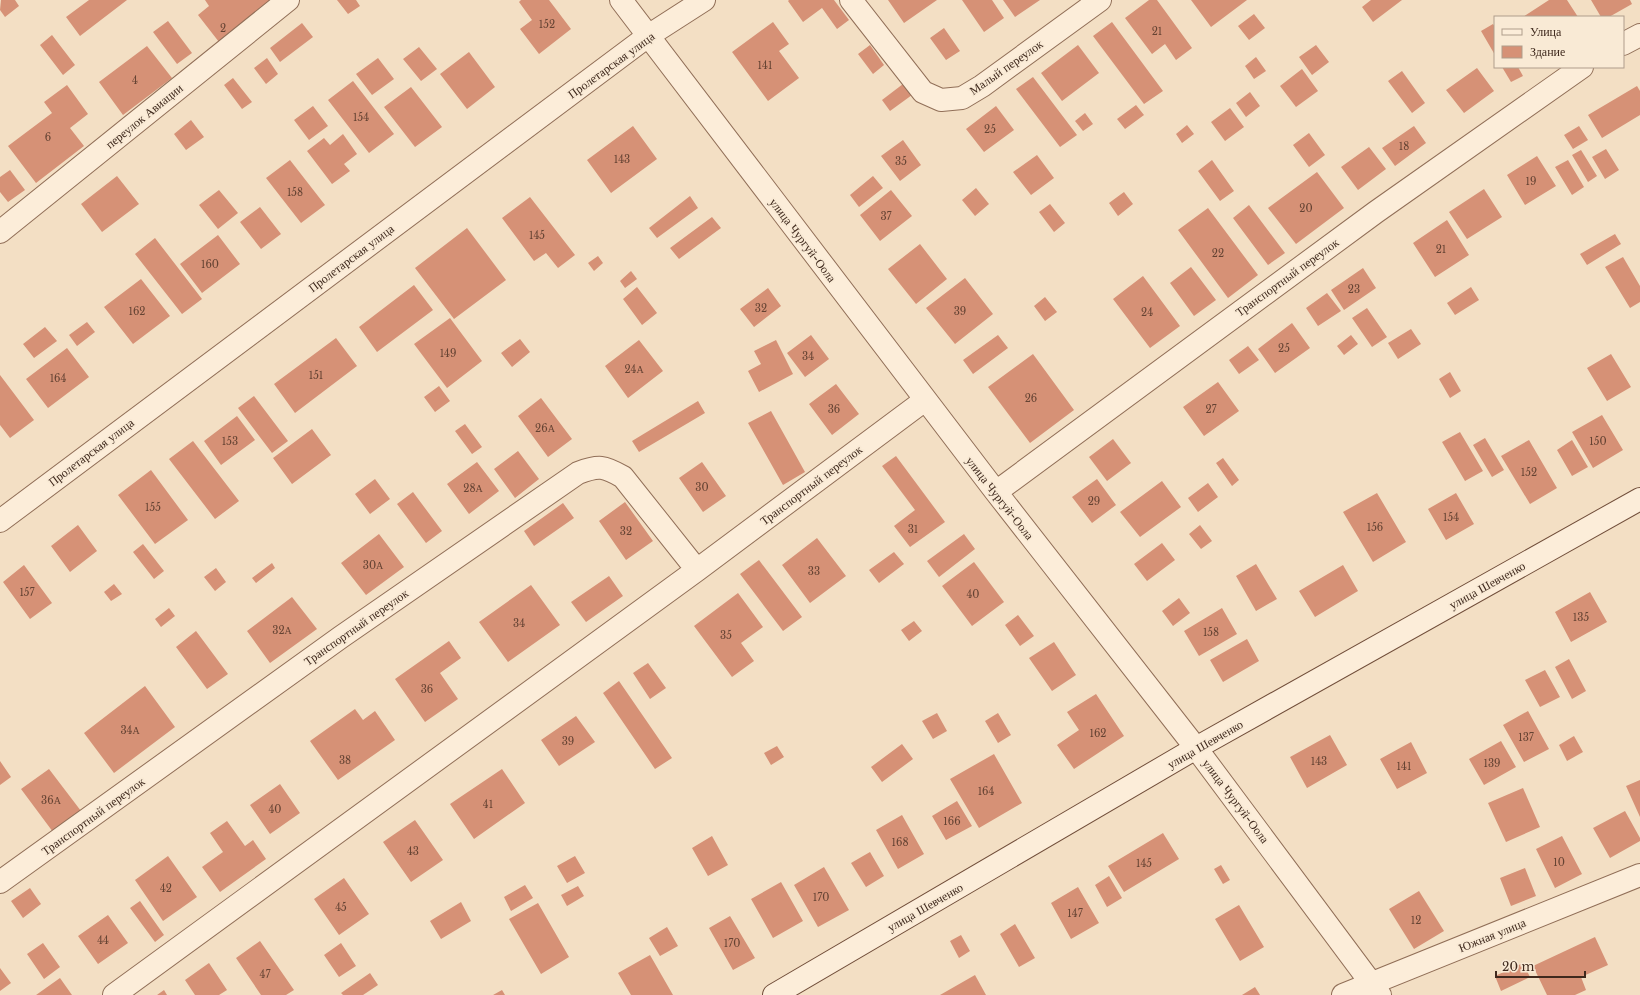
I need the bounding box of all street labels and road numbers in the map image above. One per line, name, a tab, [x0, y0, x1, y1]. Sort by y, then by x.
street label: Пролетарская улица	[565, 28, 658, 101]
street label: Малый переулок	[966, 36, 1046, 98]
street label: переулок Авиации	[102, 80, 186, 152]
street label: улица Чургуй-Оола	[766, 195, 840, 286]
street label: Пролетарская улица	[305, 220, 397, 295]
street label: Транспортный переулок	[1232, 234, 1342, 319]
street label: Пролетарская улица	[45, 414, 137, 489]
street label: Транспортный переулок	[757, 442, 865, 528]
street label: улица Чургуй-Оола	[963, 453, 1038, 543]
street label: улица Шевченко	[1446, 558, 1528, 612]
street label: Транспортный переулок	[301, 585, 411, 669]
street label: улица Шевченко	[1165, 716, 1245, 772]
street label: улица Чургуй-Оола	[1199, 756, 1273, 847]
street label: Транспортный переулок	[38, 773, 148, 858]
street label: улица Шевченко	[885, 879, 965, 935]
street label: Южная улица	[1456, 914, 1528, 955]

